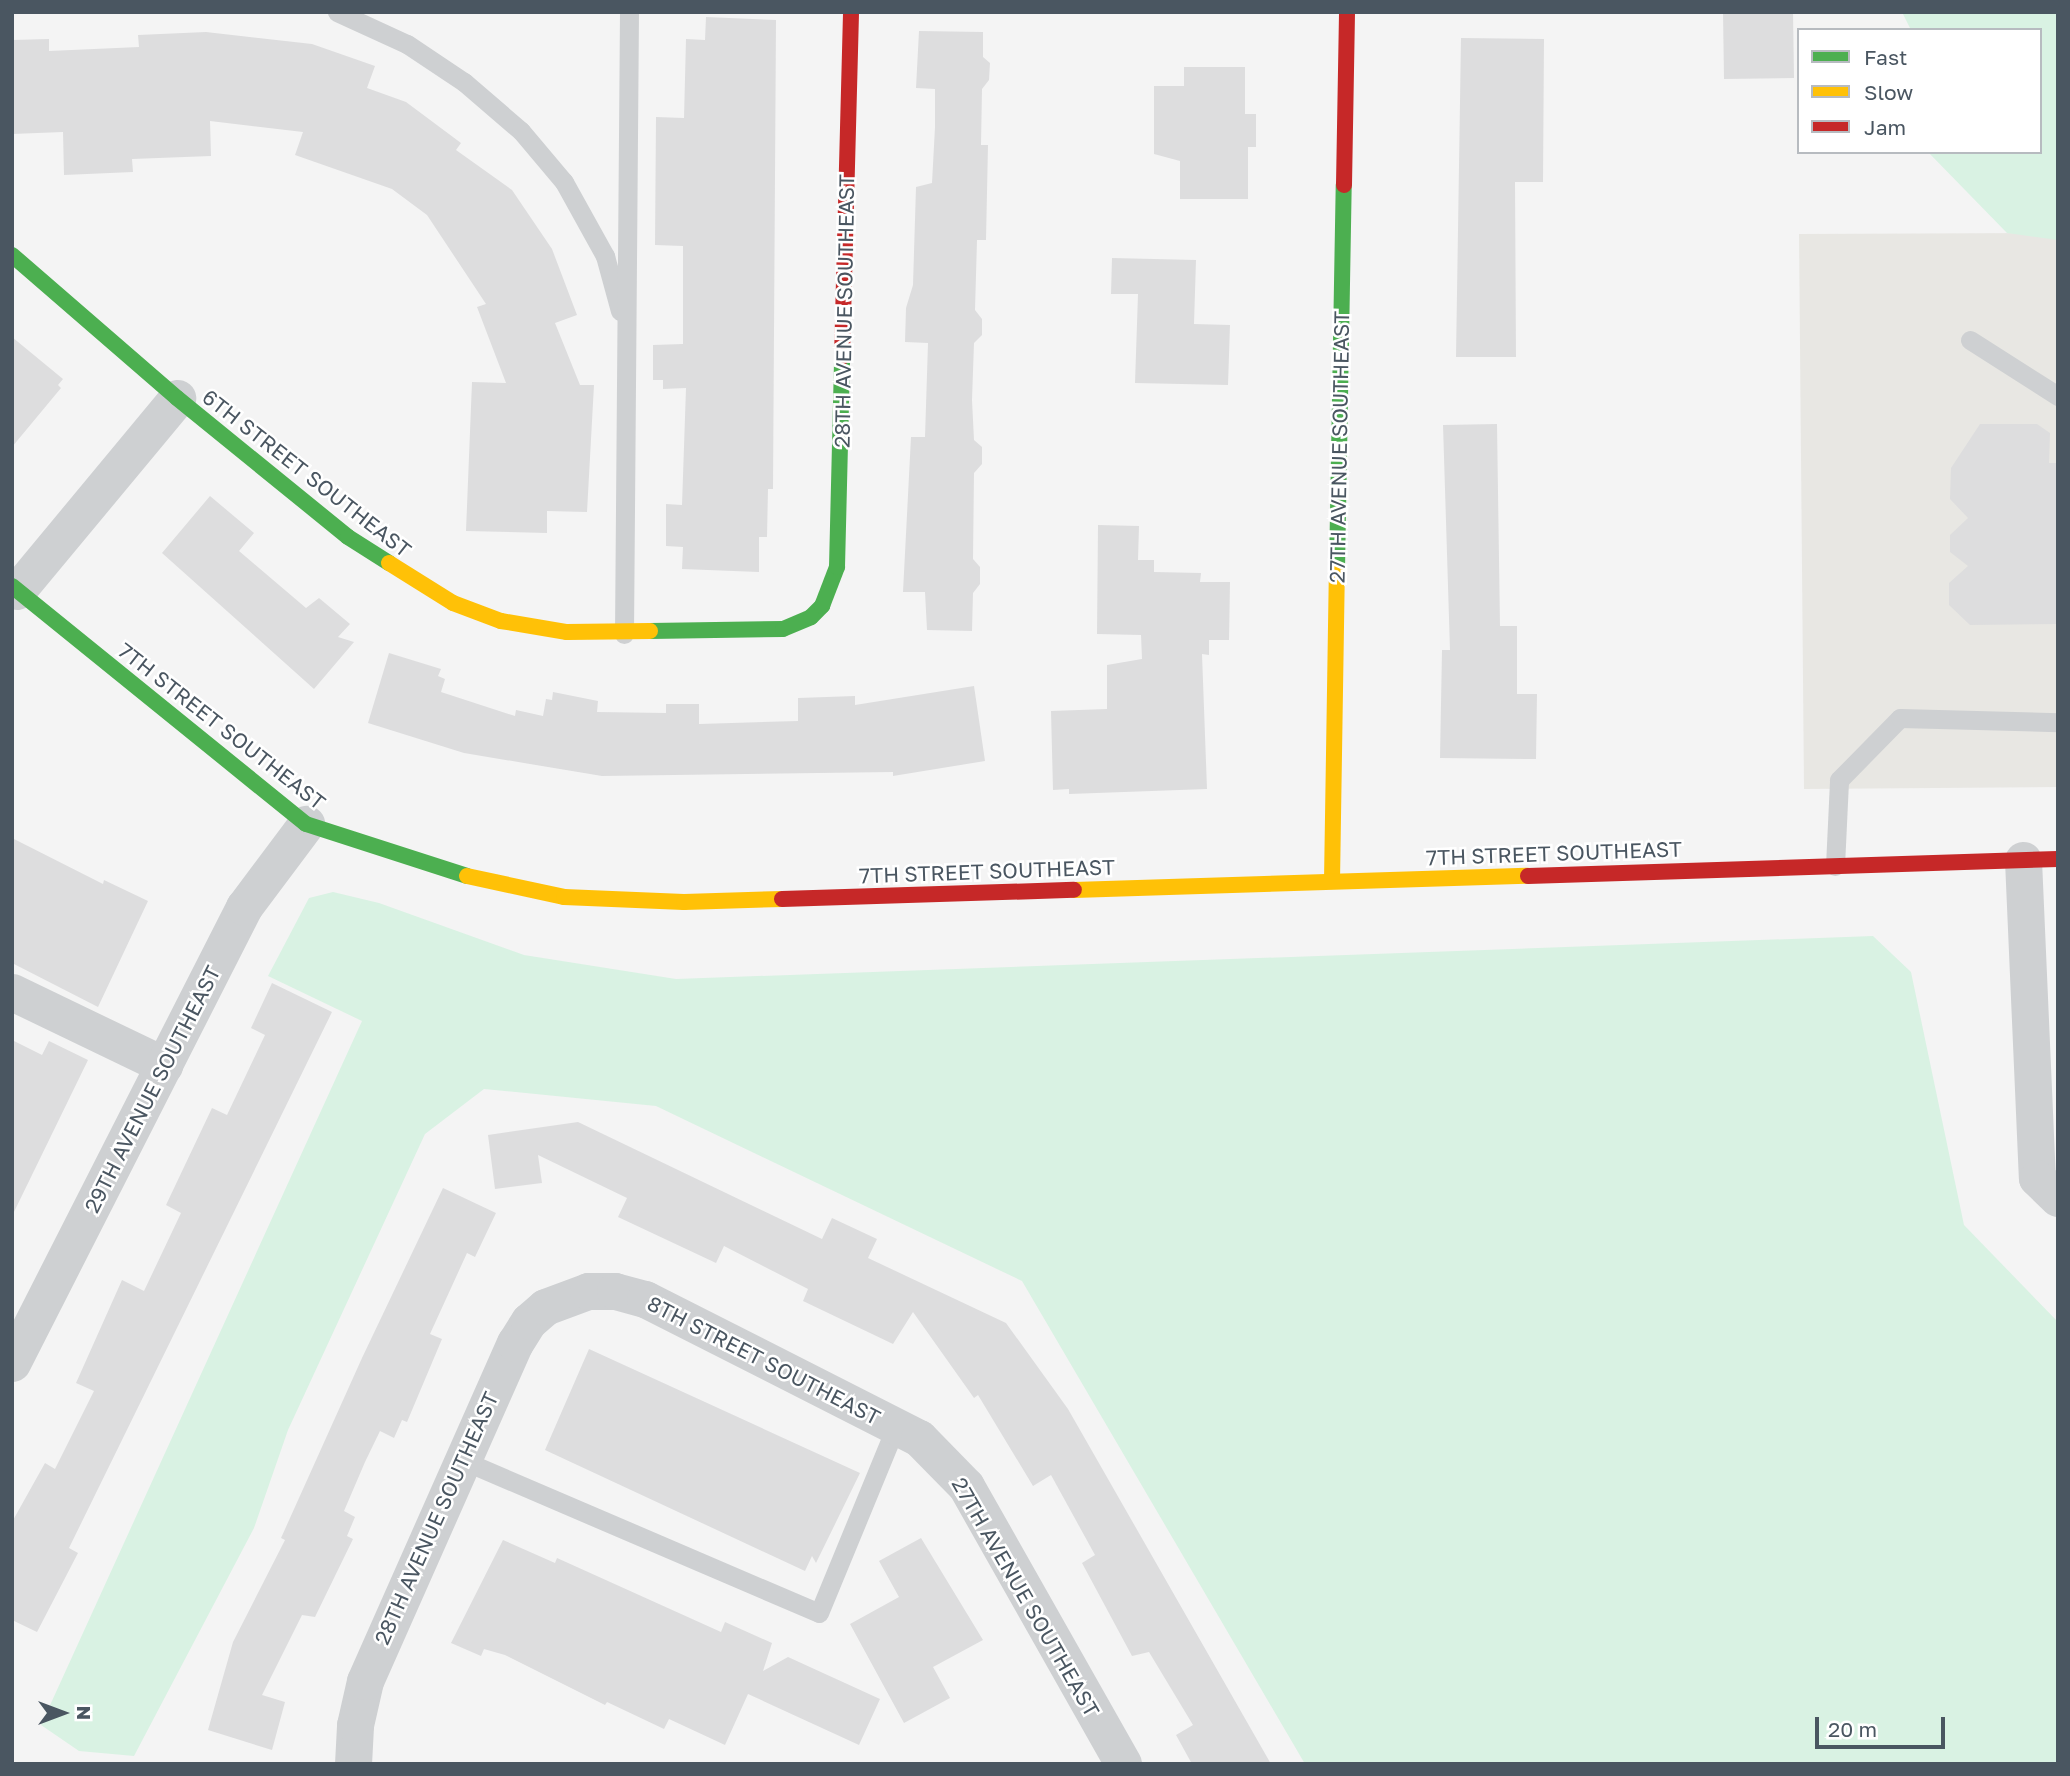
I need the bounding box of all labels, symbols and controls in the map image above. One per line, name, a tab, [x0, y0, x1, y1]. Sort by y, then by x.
legend	[1797, 28, 2042, 154]
text: Fast	[1864, 44, 1907, 70]
text: Slow	[1864, 79, 1913, 105]
text: Jam	[1864, 114, 1906, 140]
street label: 28TH AVENUE SOUTHEAST	[829, 174, 859, 448]
street label: 27TH AVENUE SOUTHEAST	[1324, 311, 1354, 583]
street label: 6TH STREET SOUTHEAST	[198, 384, 416, 562]
street label: 7TH STREET SOUTHEAST	[113, 637, 331, 815]
street label: 7TH STREET SOUTHEAST	[1426, 836, 1682, 870]
street label: 7TH STREET SOUTHEAST	[859, 854, 1115, 888]
street label: 29TH AVENUE SOUTHEAST	[79, 961, 225, 1217]
street label: 8TH STREET SOUTHEAST	[643, 1290, 885, 1430]
street label: 28TH AVENUE SOUTHEAST	[369, 1388, 503, 1648]
street label: 27TH AVENUE SOUTHEAST	[947, 1473, 1105, 1721]
north arrow	[28, 1678, 98, 1748]
scale bar	[1818, 1702, 1948, 1746]
text: N	[73, 1706, 96, 1720]
text: 20 m	[1828, 1716, 1877, 1742]

